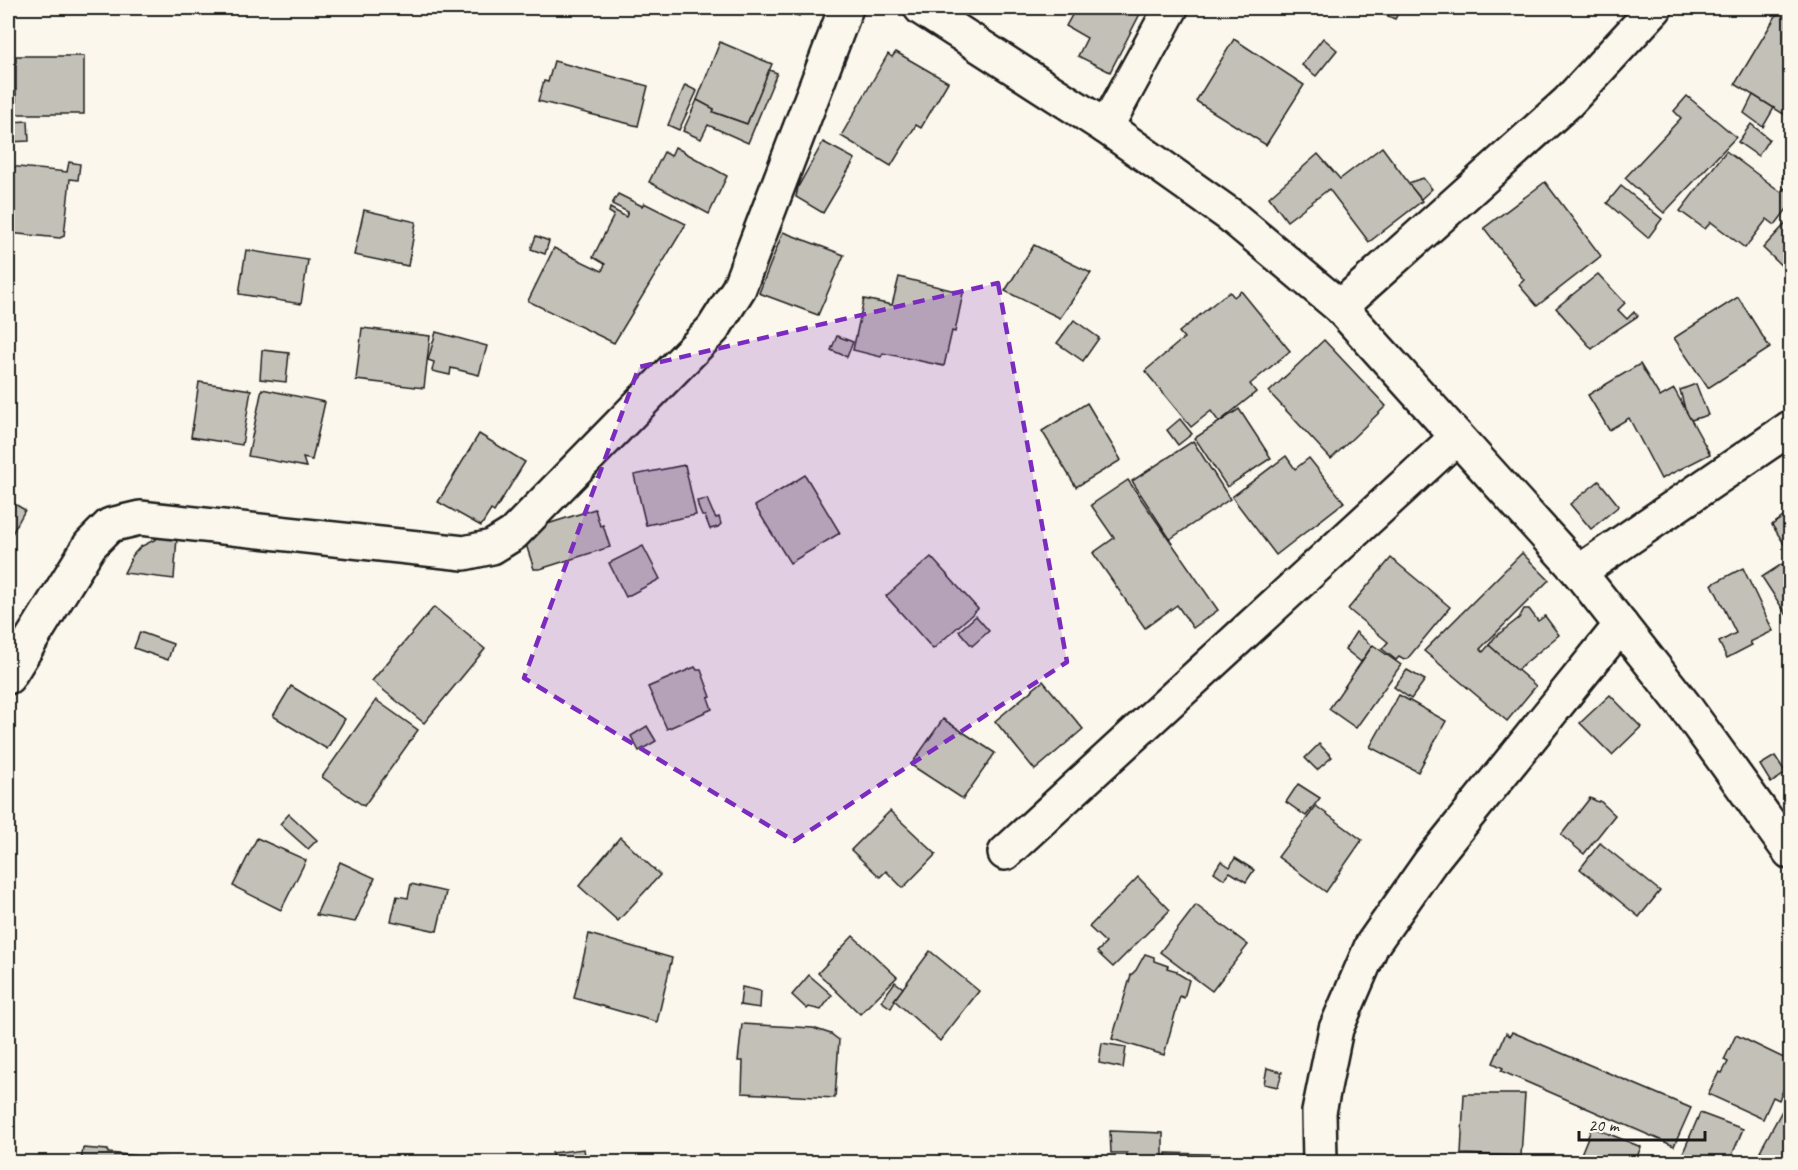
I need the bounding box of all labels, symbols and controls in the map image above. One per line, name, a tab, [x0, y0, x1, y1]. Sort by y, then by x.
scale bar	[1579, 1104, 1705, 1142]
text: 20 m	[1588, 1114, 1621, 1136]

